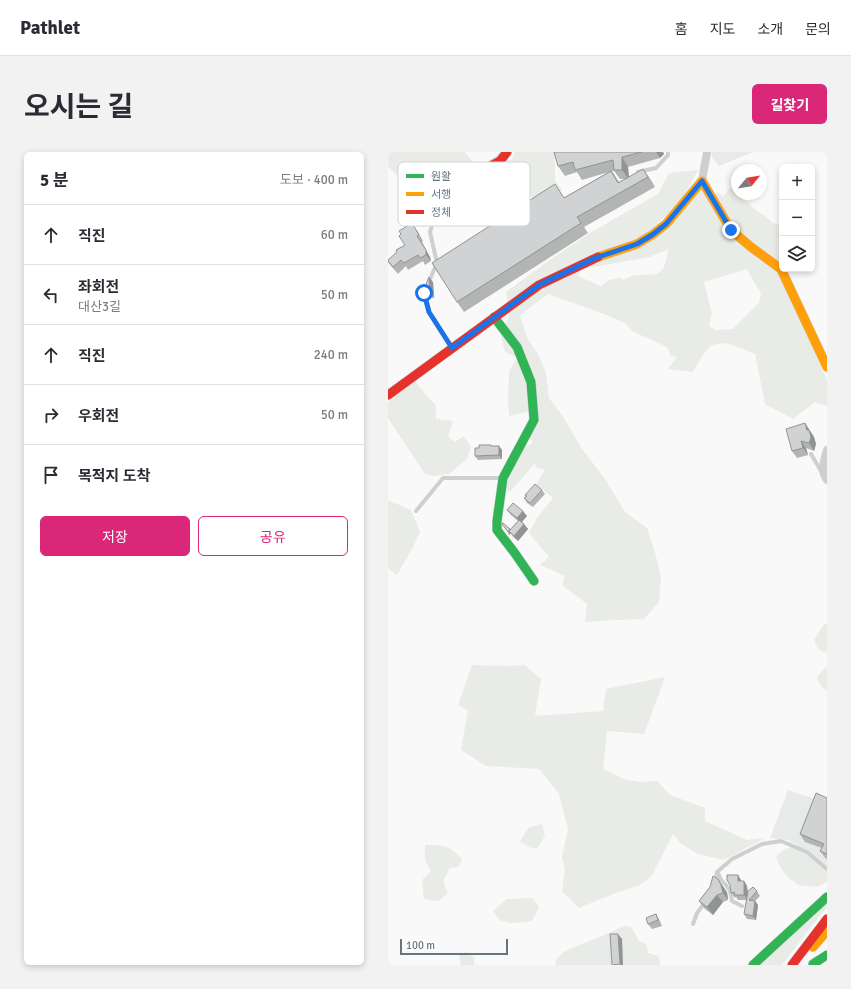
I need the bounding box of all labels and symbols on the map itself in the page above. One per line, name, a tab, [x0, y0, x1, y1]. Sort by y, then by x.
legend	[398, 162, 530, 226]
north arrow	[731, 164, 767, 200]
text: 원활	[431, 170, 451, 183]
text: 서행	[431, 188, 451, 201]
text: 정체	[431, 206, 451, 219]
route end	[722, 221, 740, 239]
route start	[415, 284, 433, 302]
scale bar	[400, 937, 508, 956]

